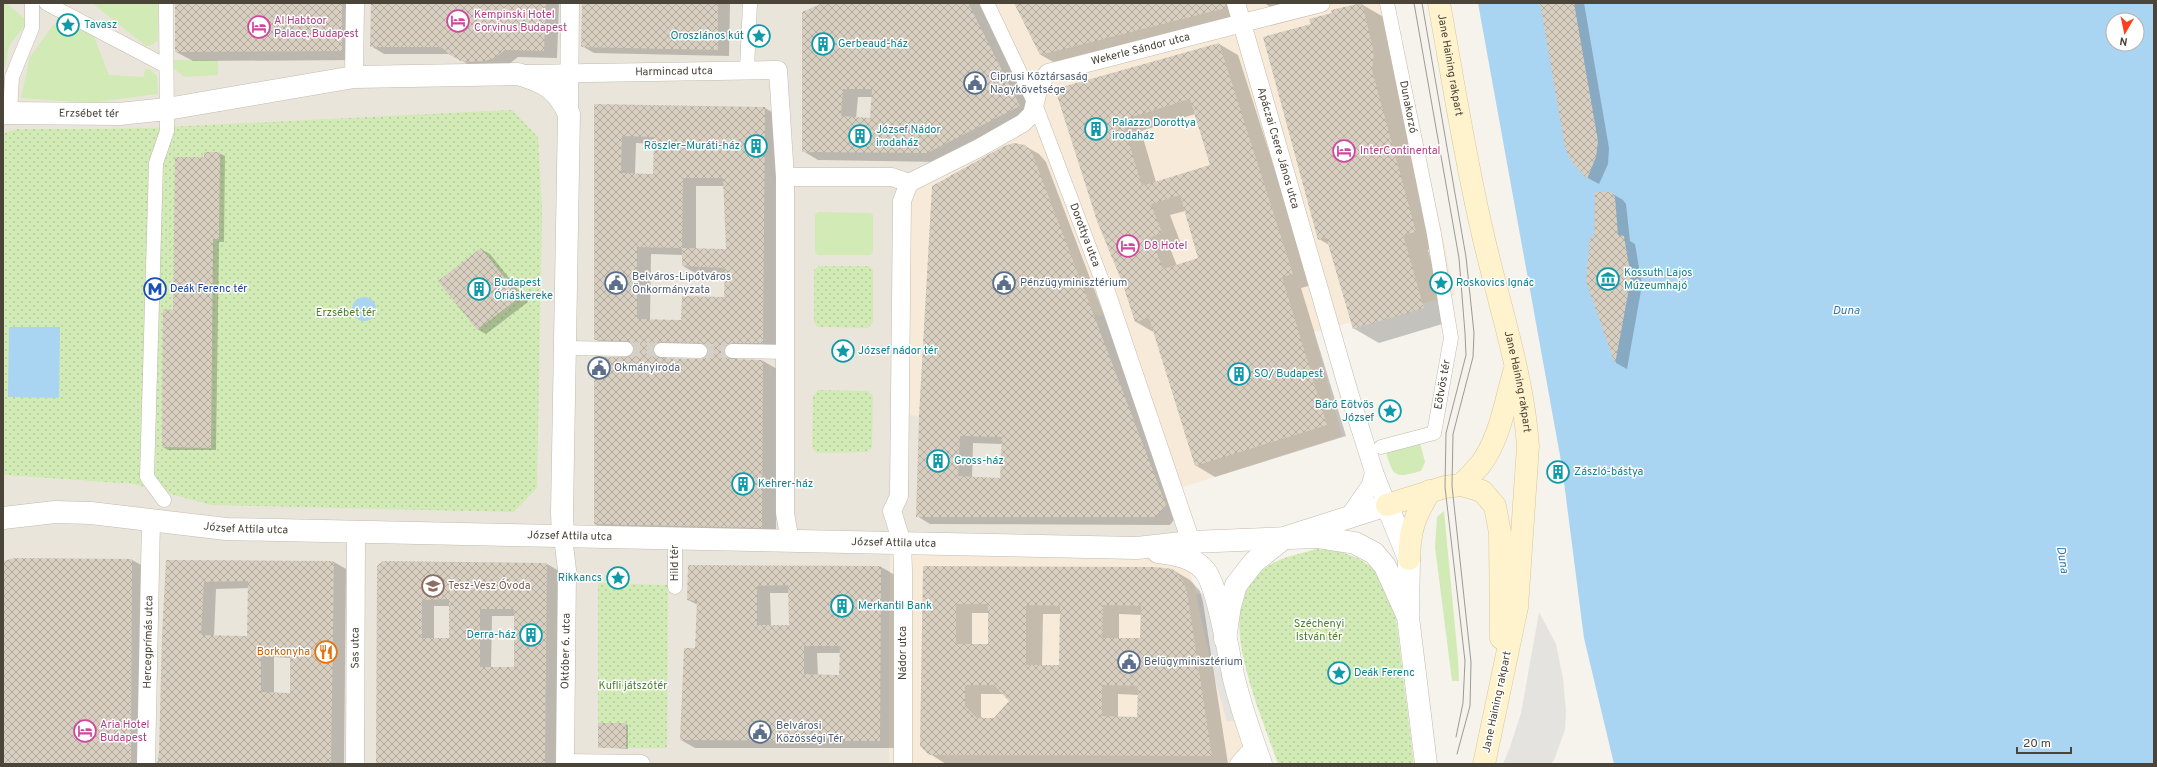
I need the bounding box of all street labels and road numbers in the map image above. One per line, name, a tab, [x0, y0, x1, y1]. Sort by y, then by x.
street label: Jane Haining rakpart	[1434, 13, 1466, 117]
street label: Wekerle Sándor utca	[1090, 30, 1192, 69]
street label: Harmincad utca	[635, 64, 713, 79]
street label: Dunakorzó	[1396, 80, 1420, 134]
street label: Apáczai Csere János utca	[1254, 86, 1302, 211]
street label: Erzsébet tér	[59, 106, 120, 121]
street label: Dorottya utca	[1066, 201, 1103, 269]
street label: Jane Haining rakpart	[1501, 329, 1534, 433]
street label: Eötvös tér	[1431, 358, 1454, 411]
street label: József Attila utca	[203, 519, 289, 537]
street label: József Attila utca	[527, 528, 612, 544]
street label: József Attila utca	[851, 535, 936, 551]
street label: Hild tér	[668, 544, 682, 581]
street label: Hercegprímás utca	[141, 595, 156, 689]
street label: Október 6. utca	[558, 613, 574, 689]
street label: Nádor utca	[896, 626, 910, 680]
street label: Sas utca	[348, 627, 363, 669]
street label: Jane Haining rakpart	[1479, 650, 1515, 754]

